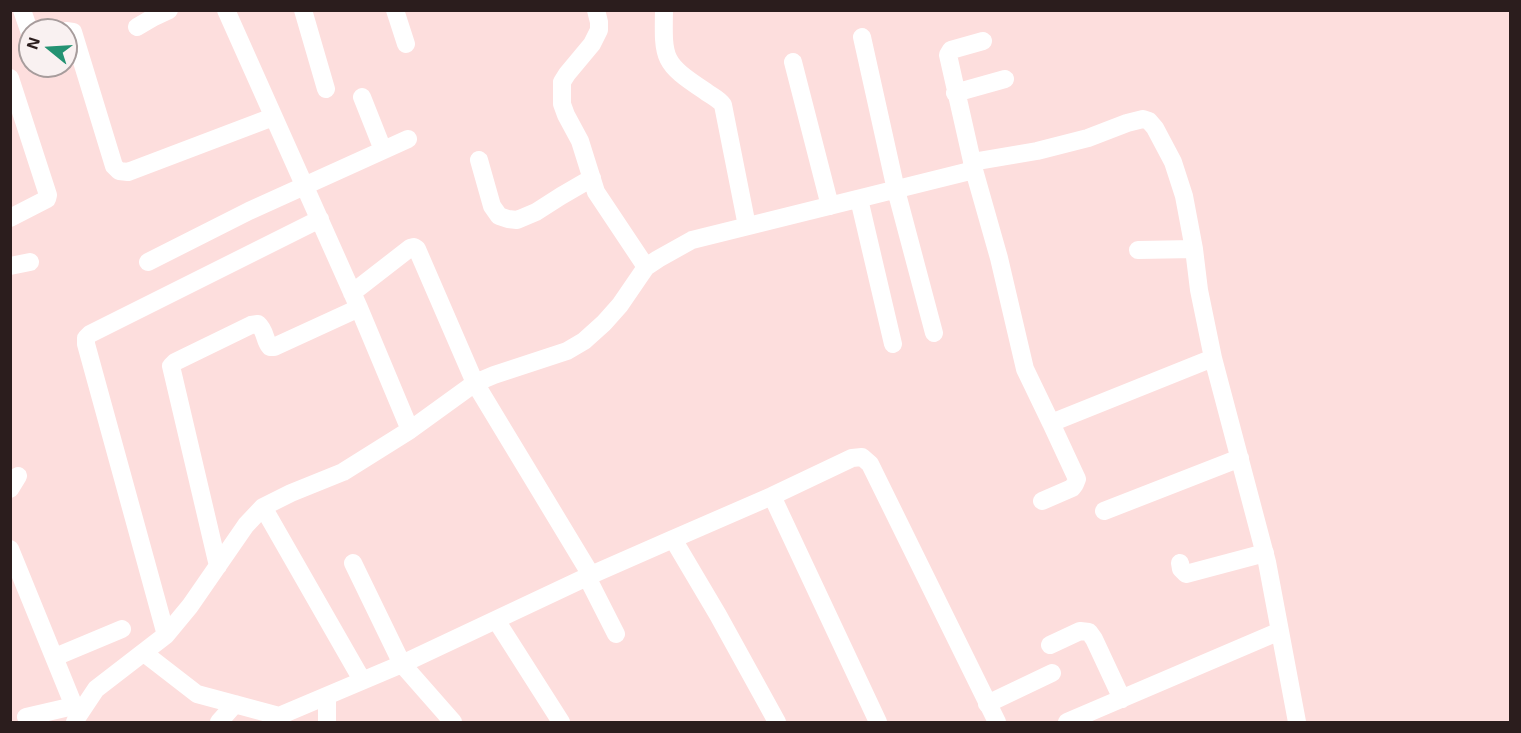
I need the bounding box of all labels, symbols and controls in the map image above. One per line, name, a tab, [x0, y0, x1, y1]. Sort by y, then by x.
north arrow	[18, 18, 78, 78]
text: N	[21, 34, 43, 51]

